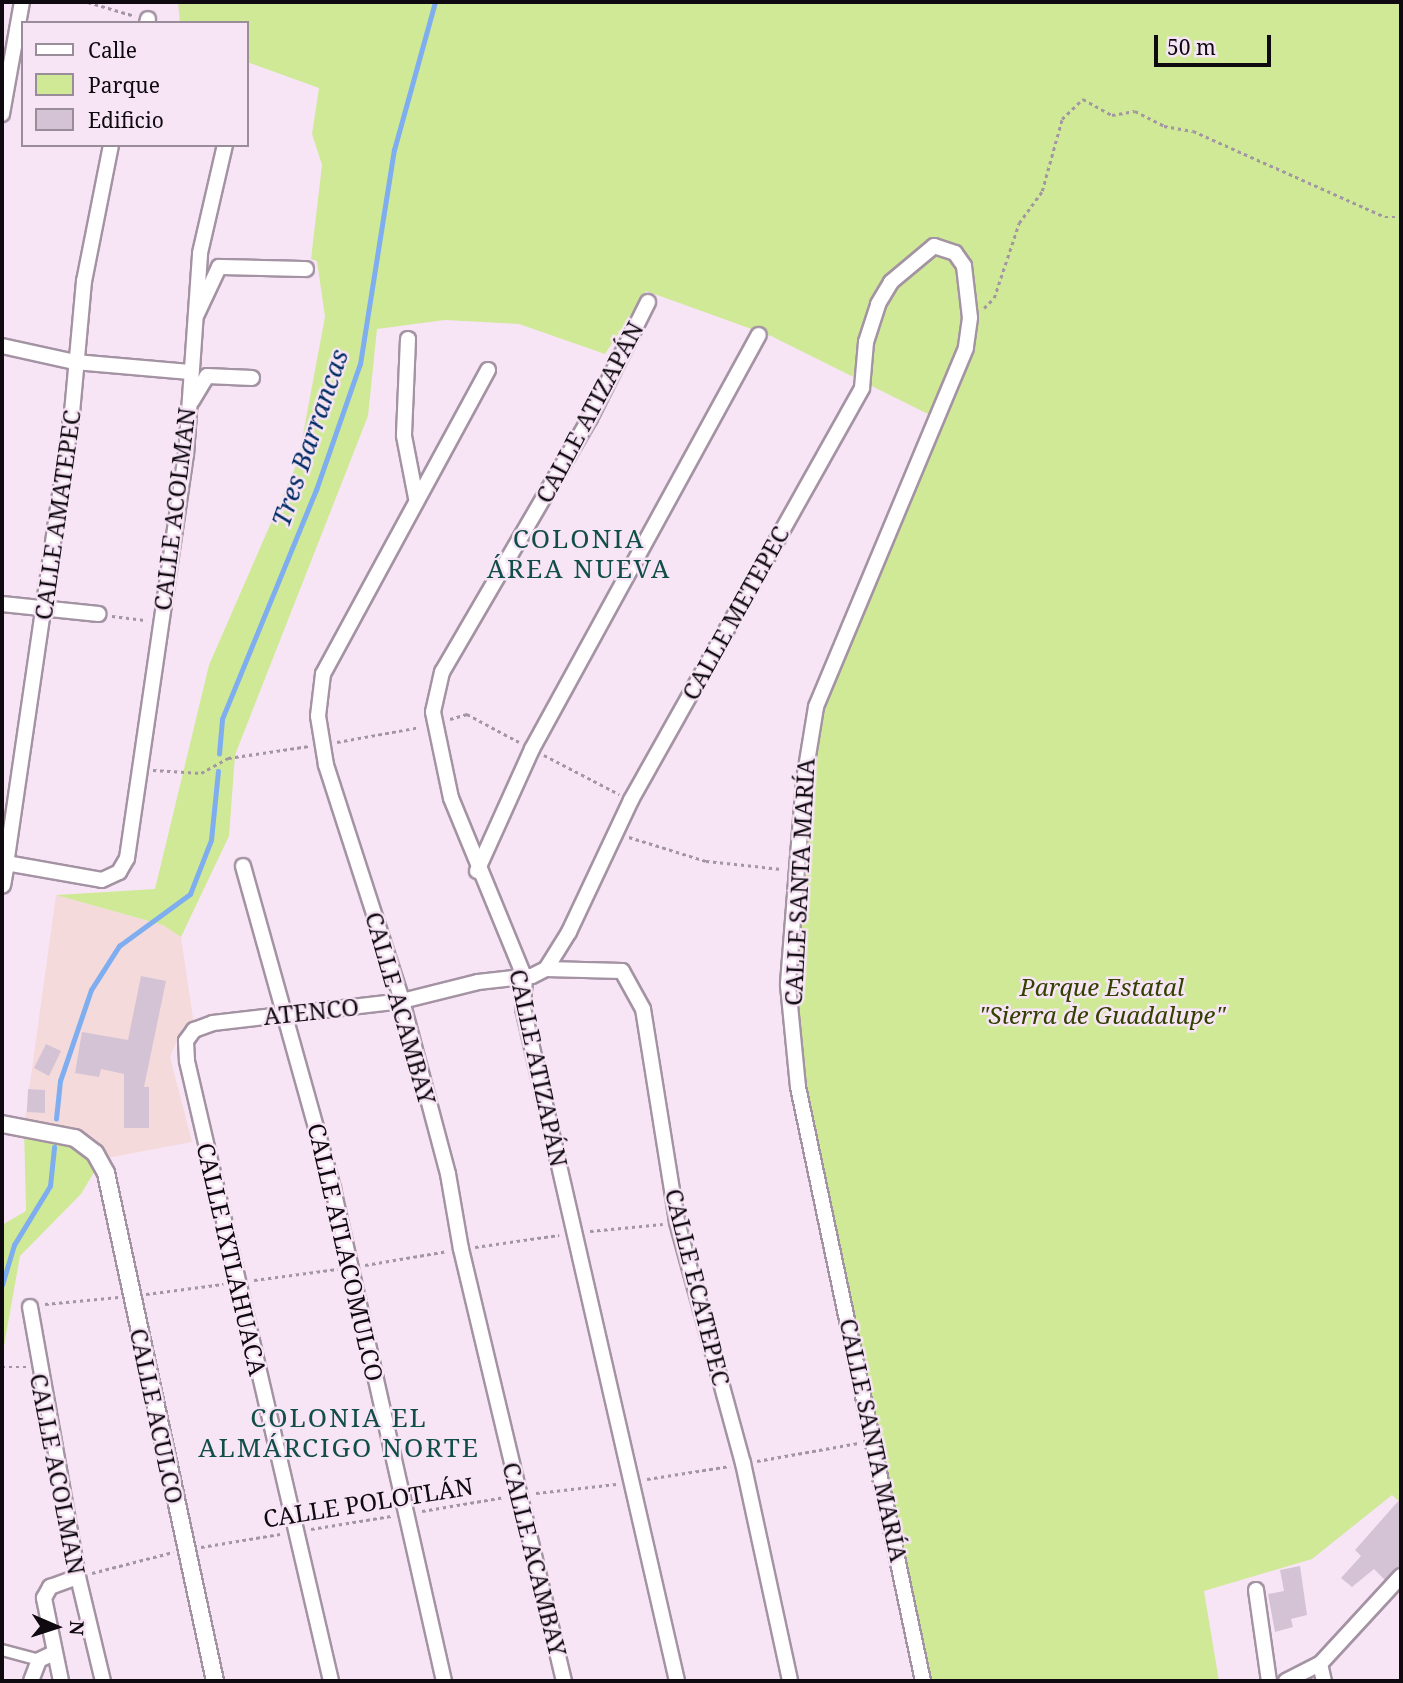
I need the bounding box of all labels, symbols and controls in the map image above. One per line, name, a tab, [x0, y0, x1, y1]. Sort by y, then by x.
legend	[21, 21, 248, 147]
scale bar	[1158, 21, 1275, 65]
text: 50 m	[1167, 33, 1216, 61]
text: Calle	[88, 36, 137, 64]
text: Parque	[88, 71, 160, 99]
text: Edificio	[88, 106, 164, 134]
street label: CALLE ATIZAPÁN	[529, 316, 649, 508]
water label: Tres Barrancas	[265, 345, 355, 531]
street label: CALLE ACOLMAN	[147, 406, 201, 612]
street label: CALLE AMATEPEC	[28, 408, 86, 622]
street label: CALLE METEPEC	[675, 521, 795, 705]
district label: COLONIA ÁREA NUEVA	[488, 523, 670, 584]
street label: CALLE SANTA MARÍA	[778, 757, 820, 1007]
street label: CALLE ACAMBAY	[360, 908, 442, 1108]
street label: CALLE ATIZAPÁN	[504, 967, 574, 1169]
park label: Parque Estatal "Sierra de Guadalupe"	[979, 973, 1225, 1029]
street label: ATENCO	[262, 992, 360, 1030]
street label: CALLE ATLACOMULCO	[302, 1120, 390, 1384]
street label: CALLE IXTLAHUACA	[191, 1140, 273, 1378]
street label: CALLE ECATEPEC	[660, 1186, 736, 1388]
street label: CALLE SANTA MARÍA	[834, 1316, 914, 1564]
street label: CALLE ACULCO	[124, 1326, 190, 1506]
street label: CALLE ACOLMAN	[24, 1371, 92, 1577]
district label: COLONIA EL ALMÁRCIGO NORTE	[200, 1402, 478, 1464]
street label: CALLE ACAMBAY	[497, 1459, 573, 1659]
street label: CALLE POLOTLÁN	[261, 1471, 475, 1533]
north arrow	[21, 1592, 91, 1662]
text: N	[64, 1620, 90, 1636]

